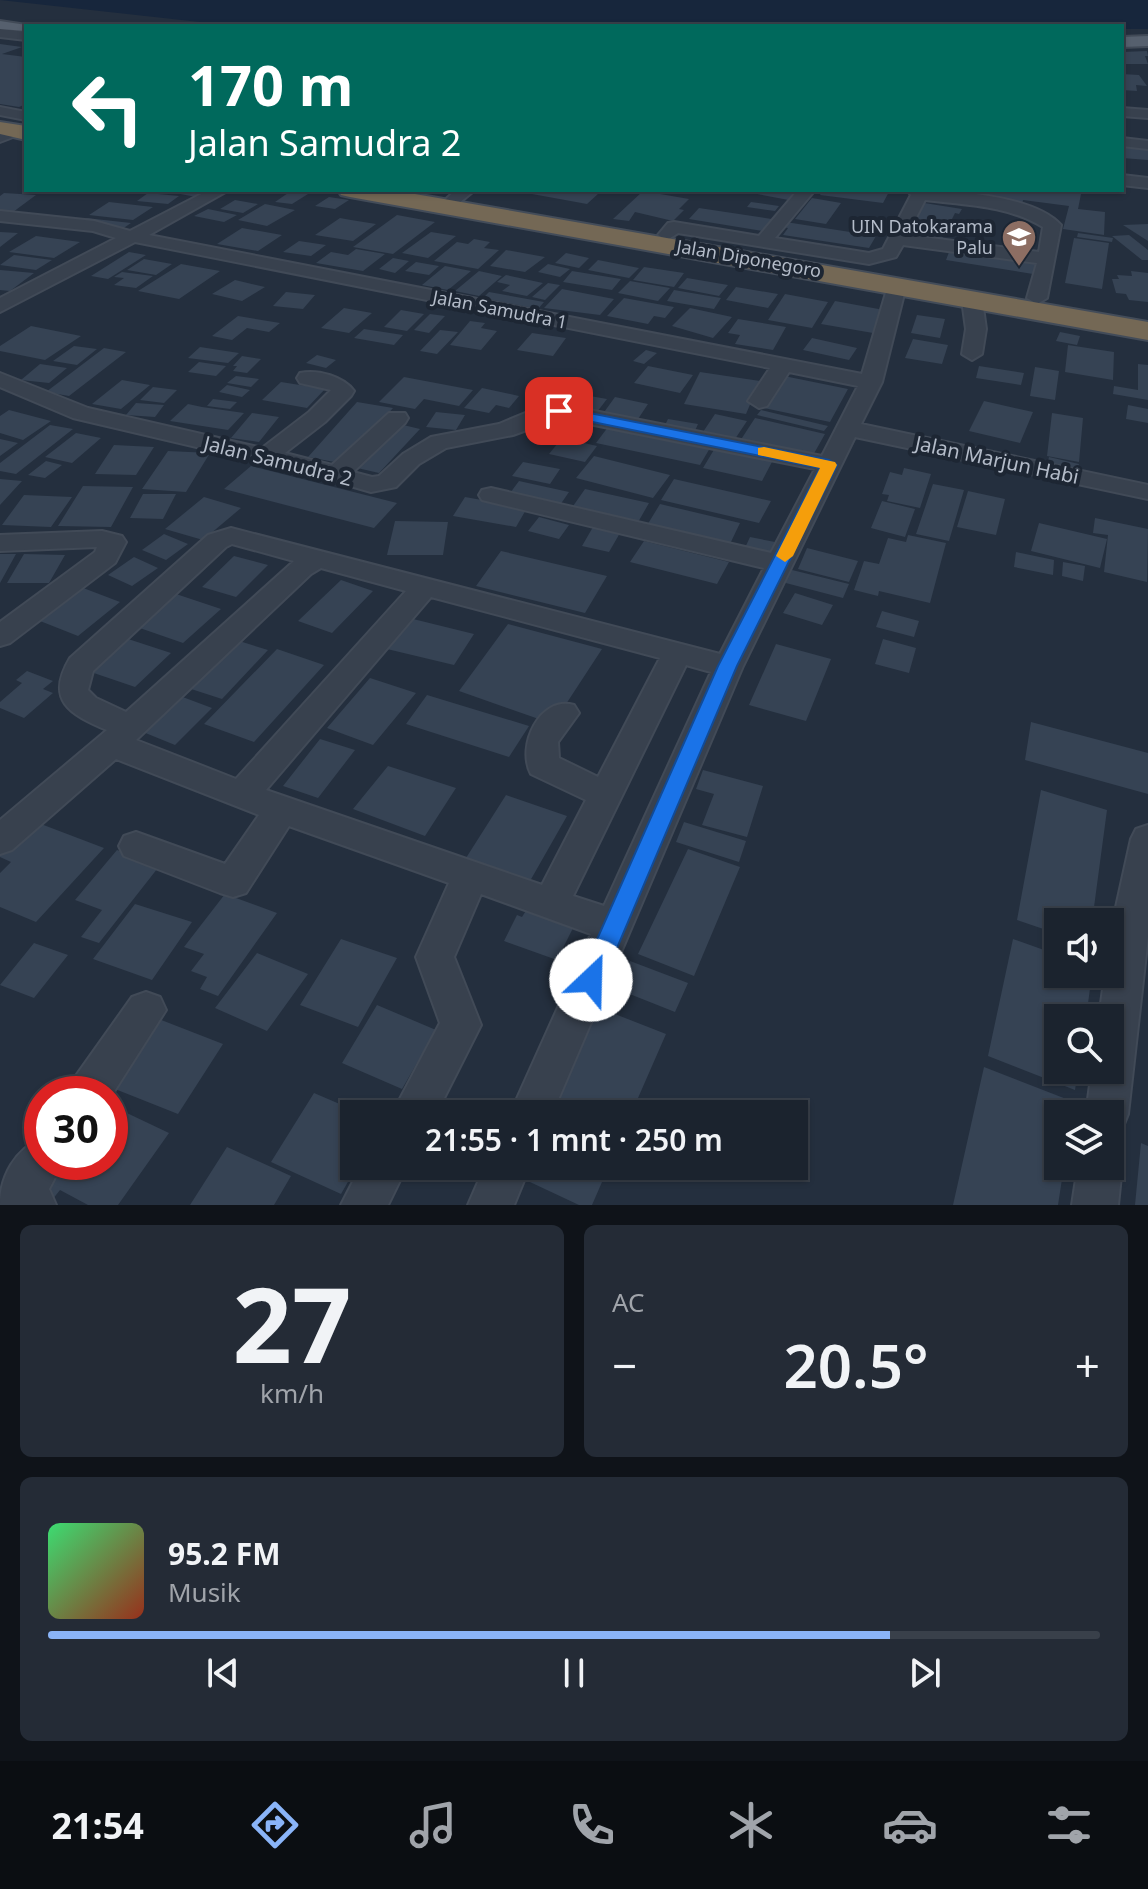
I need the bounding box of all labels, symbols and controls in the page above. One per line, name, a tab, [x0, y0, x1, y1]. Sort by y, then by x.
text: 170 m	[188, 46, 353, 122]
icon: left	[56, 56, 160, 160]
text: Jalan Samudra 2	[188, 118, 461, 167]
place label: UIN Datokarama Palu	[851, 214, 993, 259]
school or university icon: UIN Datokarama Palu	[1000, 218, 1038, 268]
street label: Jalan Diponegoro	[673, 233, 823, 283]
street label: Jalan Samudra 1	[429, 284, 570, 334]
pin	[525, 377, 593, 445]
icon: arrive	[537, 389, 581, 433]
street label: Jalan Samudra 2	[199, 429, 355, 492]
street label: Jalan Marjun Habi	[911, 429, 1082, 490]
map controls	[1044, 908, 1124, 1180]
button: sound	[1044, 908, 1124, 988]
position arrow	[549, 938, 633, 1022]
button: search	[1044, 1004, 1124, 1084]
speed limit sign: 30	[24, 1076, 128, 1180]
button: layers	[1044, 1100, 1124, 1180]
text: 21:55 · 1 mnt · 250 m	[425, 1119, 723, 1160]
text: 27	[233, 1252, 351, 1393]
text: AC	[612, 1284, 645, 1320]
text: 20.5°	[783, 1324, 929, 1406]
text: −	[612, 1335, 637, 1395]
text: +	[1075, 1335, 1100, 1395]
text: km/h	[260, 1375, 324, 1411]
text: 95.2 FM	[168, 1533, 280, 1574]
text: Musik	[168, 1574, 241, 1610]
icon: previous	[201, 1651, 245, 1695]
icon: pause	[552, 1651, 596, 1695]
icon: next	[903, 1651, 947, 1695]
icon: directions	[247, 1797, 303, 1853]
icon: music	[405, 1797, 461, 1853]
icon: phone	[564, 1797, 620, 1853]
icon: climate	[723, 1797, 779, 1853]
icon: car	[882, 1797, 938, 1853]
icon: filters	[1041, 1797, 1097, 1853]
text: 21:54	[51, 1801, 144, 1850]

